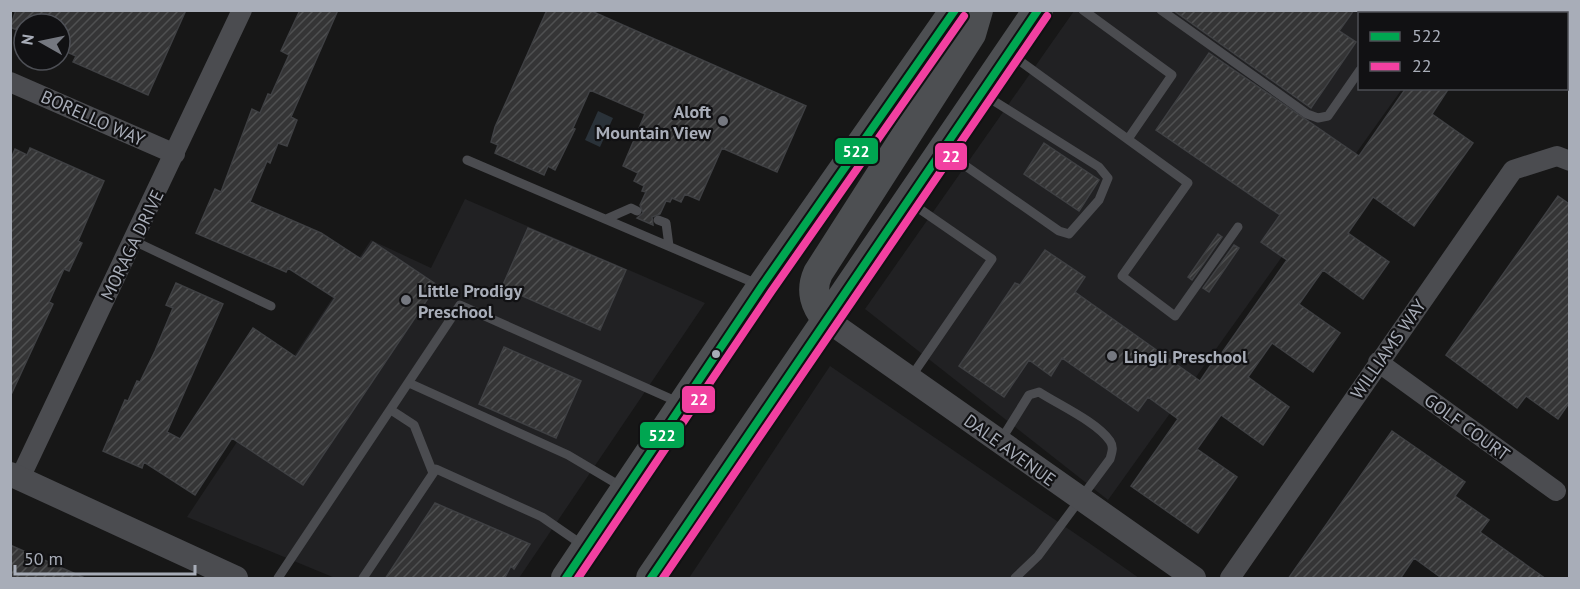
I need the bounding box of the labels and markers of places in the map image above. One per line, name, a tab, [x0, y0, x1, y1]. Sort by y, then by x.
place label: Aloft Mountain View	[596, 100, 712, 144]
marker: Aloft Mountain View	[716, 114, 730, 128]
place label: Little Prodigy Preschool	[418, 279, 522, 323]
marker: Little Prodigy Preschool	[399, 293, 413, 307]
place label: Lingli Preschool	[1124, 345, 1248, 368]
unlabelled marker	[710, 348, 722, 360]
marker: Lingli Preschool	[1105, 349, 1119, 363]

